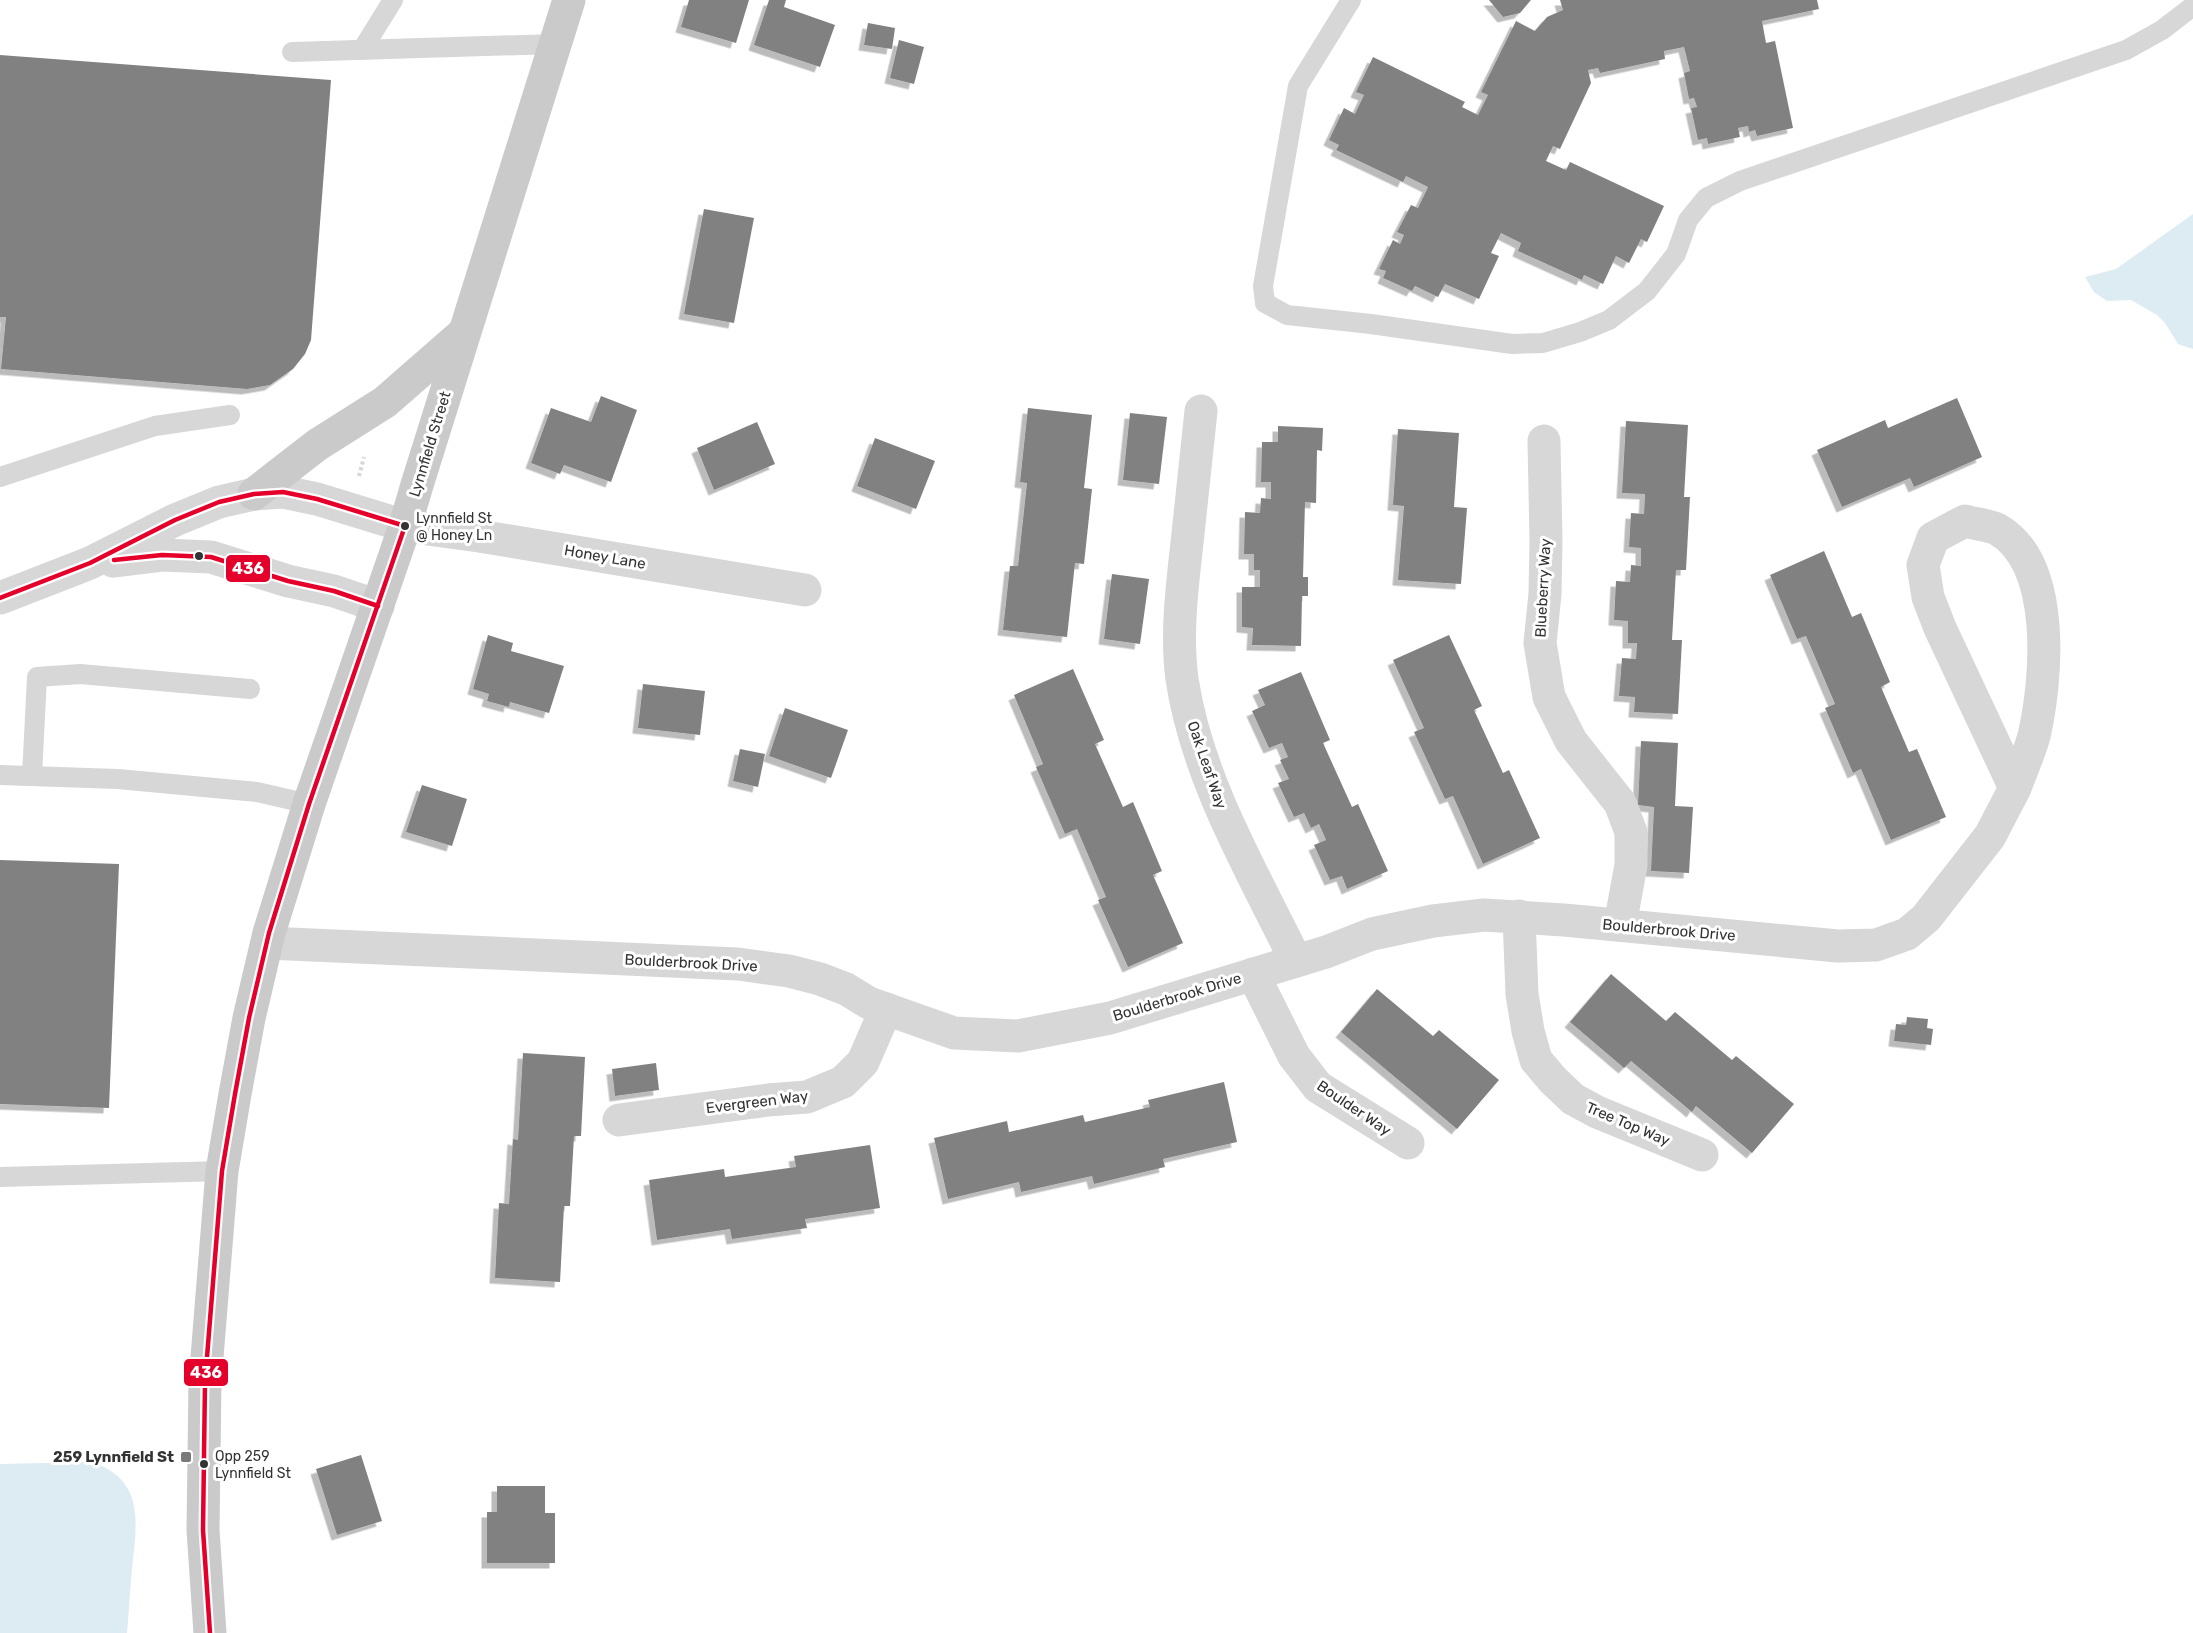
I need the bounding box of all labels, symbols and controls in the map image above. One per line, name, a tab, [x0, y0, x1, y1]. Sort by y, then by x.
street label: Lynnfield Street	[405, 389, 455, 499]
place label: Lynnfield St @ Honey Ln	[416, 510, 493, 544]
marker: Lynnfield St @ Honey Ln	[399, 520, 411, 532]
street label: Blueberry Way	[1531, 538, 1555, 638]
street label: Honey Lane	[563, 541, 647, 573]
unlabelled marker	[193, 550, 205, 562]
line badge: 436	[225, 554, 271, 583]
text: 436	[232, 559, 264, 578]
street label: Oak Leaf Way	[1184, 719, 1230, 811]
street label: Boulderbrook Drive	[1602, 915, 1736, 945]
street label: Boulderbrook Drive	[624, 951, 758, 975]
street label: Boulderbrook Drive	[1111, 969, 1243, 1025]
street label: Boulder Way	[1314, 1077, 1394, 1139]
street label: Evergreen Way	[705, 1087, 809, 1117]
street label: Tree Top Way	[1583, 1098, 1673, 1150]
line badge: 436	[183, 1358, 229, 1387]
text: 436	[190, 1363, 222, 1382]
place label: 259 Lynnfield St	[53, 1448, 174, 1466]
place label: Opp 259 Lynnfield St	[215, 1448, 292, 1482]
marker: 259 Lynnfield St	[179, 1450, 193, 1464]
marker: Opp 259 Lynnfield St	[198, 1458, 210, 1470]

